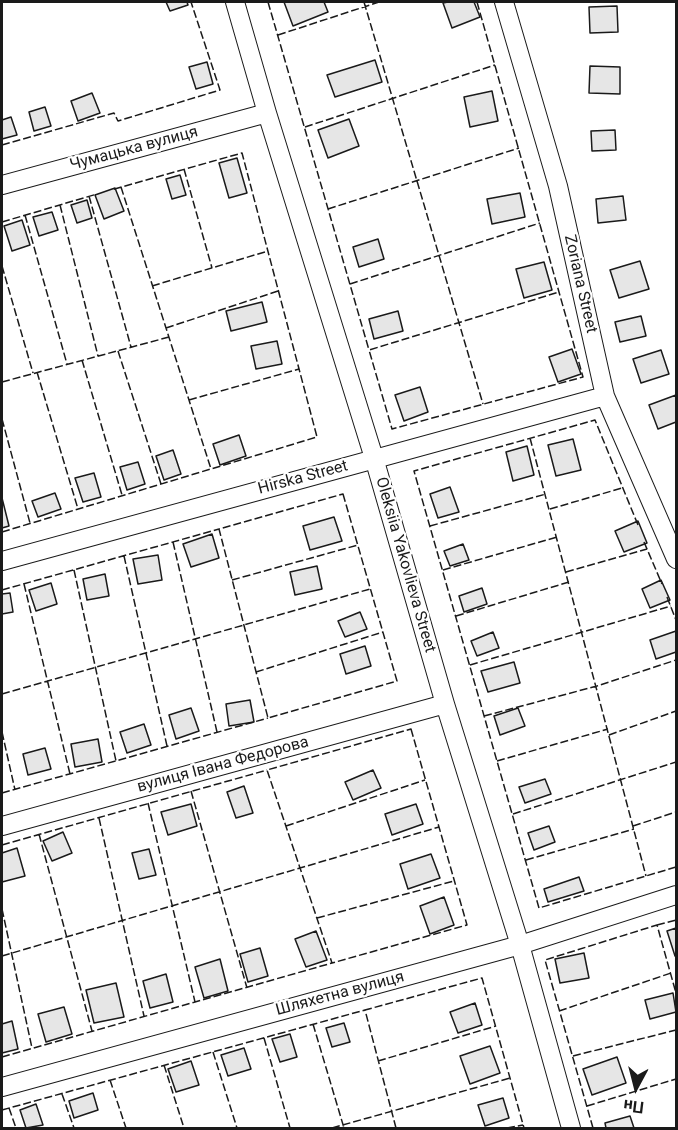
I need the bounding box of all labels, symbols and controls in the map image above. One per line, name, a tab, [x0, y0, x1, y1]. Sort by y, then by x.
street label: Чумацька вулиця	[68, 123, 200, 175]
street label: Zoriana Street	[559, 233, 601, 335]
street label: Hirska Street	[256, 457, 350, 499]
street label: Oleksiia Yakovlieva Street	[371, 475, 439, 655]
street label: вулиця Івана Федорова	[135, 733, 311, 797]
street label: Шляхетна вулиця	[274, 968, 406, 1020]
north arrow	[606, 1058, 666, 1118]
text: Пн	[622, 1096, 645, 1117]

